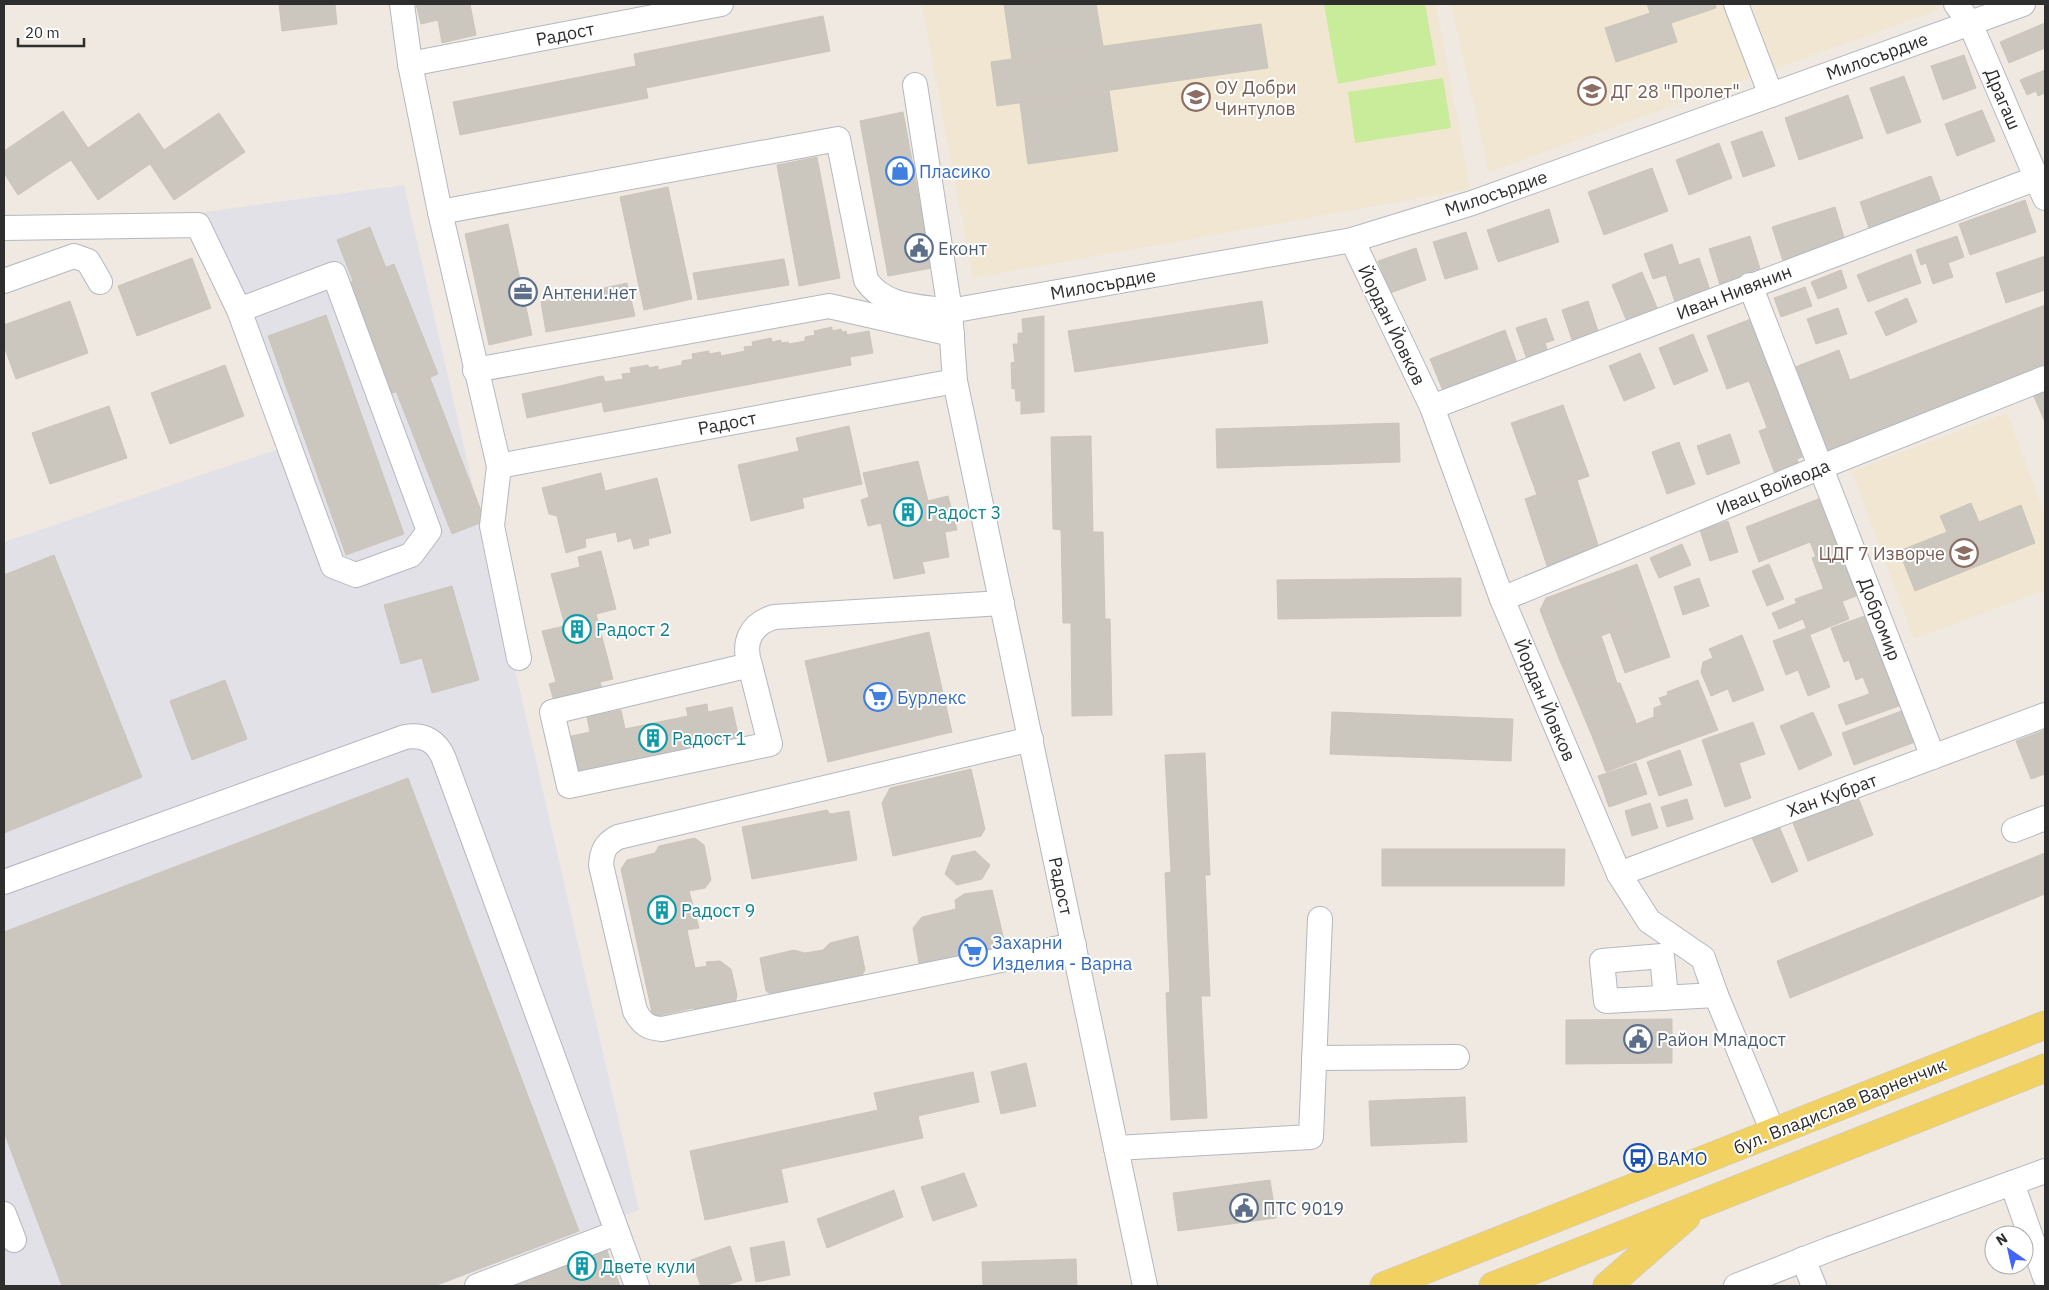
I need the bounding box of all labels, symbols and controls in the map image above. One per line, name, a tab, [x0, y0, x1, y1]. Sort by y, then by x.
scale bar	[18, 15, 84, 47]
street label: Радост	[534, 17, 597, 51]
text: 20 m	[25, 23, 60, 42]
street label: Милосърдие	[1823, 27, 1931, 85]
street label: Драгаш	[1980, 65, 2026, 133]
place label: ОУ Добри Чинтулов	[1215, 76, 1297, 120]
school or university icon: ДГ 28 "Пролет"	[1577, 76, 1607, 106]
place label: ДГ 28 "Пролет"	[1611, 80, 1740, 103]
school or university icon: ОУ Добри Чинтулов	[1181, 82, 1211, 112]
shop icon: Пласико	[885, 156, 915, 186]
place label: Пласико	[919, 160, 991, 183]
street label: Милосърдие	[1442, 165, 1550, 221]
public building icon: Еконт	[904, 233, 934, 263]
place label: Еконт	[938, 237, 988, 260]
street label: Иван Нивянин	[1673, 259, 1795, 325]
street label: Йордан Йовков	[1353, 261, 1431, 389]
street label: Милосърдие	[1048, 263, 1158, 305]
office icon: Антени.нет	[508, 277, 538, 307]
place label: Антени.нет	[542, 281, 638, 304]
street label: Радост	[696, 406, 759, 440]
street label: Ивац Войвода	[1713, 454, 1833, 520]
building icon: Радост 3	[893, 497, 923, 527]
place label: Радост 3	[927, 501, 1001, 524]
school or university icon: ЦДГ 7 Изворче	[1949, 538, 1979, 568]
place label: ЦДГ 7 Изворче	[1818, 542, 1945, 565]
street label: Добромир	[1854, 574, 1906, 664]
building icon: Радост 2	[562, 614, 592, 644]
place label: Радост 2	[596, 618, 670, 641]
street label: Йордан Йовков	[1509, 635, 1581, 765]
supermarket icon: Бурлекс	[863, 682, 893, 712]
place label: Бурлекс	[897, 686, 966, 709]
building icon: Радост 1	[638, 723, 668, 753]
place label: Радост 1	[672, 727, 746, 750]
street label: Хан Кубрат	[1784, 768, 1881, 822]
street label: Радост	[1044, 855, 1079, 918]
building icon: Радост 9	[647, 895, 677, 925]
place label: Радост 9	[681, 899, 755, 922]
place label: Захарни Изделия - Варна	[992, 931, 1133, 975]
supermarket icon: Захарни Изделия - Варна	[958, 937, 988, 967]
public building icon: Район Младост	[1623, 1024, 1653, 1054]
place label: Район Младост	[1657, 1028, 1787, 1051]
street label: бул. Владислав Варненчик	[1730, 1053, 1950, 1159]
bus stop icon: ВАМО	[1623, 1143, 1653, 1173]
place label: ВАМО	[1657, 1147, 1707, 1170]
public building icon: ПТС 9019	[1229, 1193, 1259, 1223]
place label: ПТС 9019	[1263, 1197, 1344, 1220]
north arrow	[1984, 1225, 2034, 1275]
text: N	[1992, 1229, 2011, 1250]
building icon: Двете кули	[567, 1251, 597, 1281]
place label: Двете кули	[601, 1255, 696, 1278]

